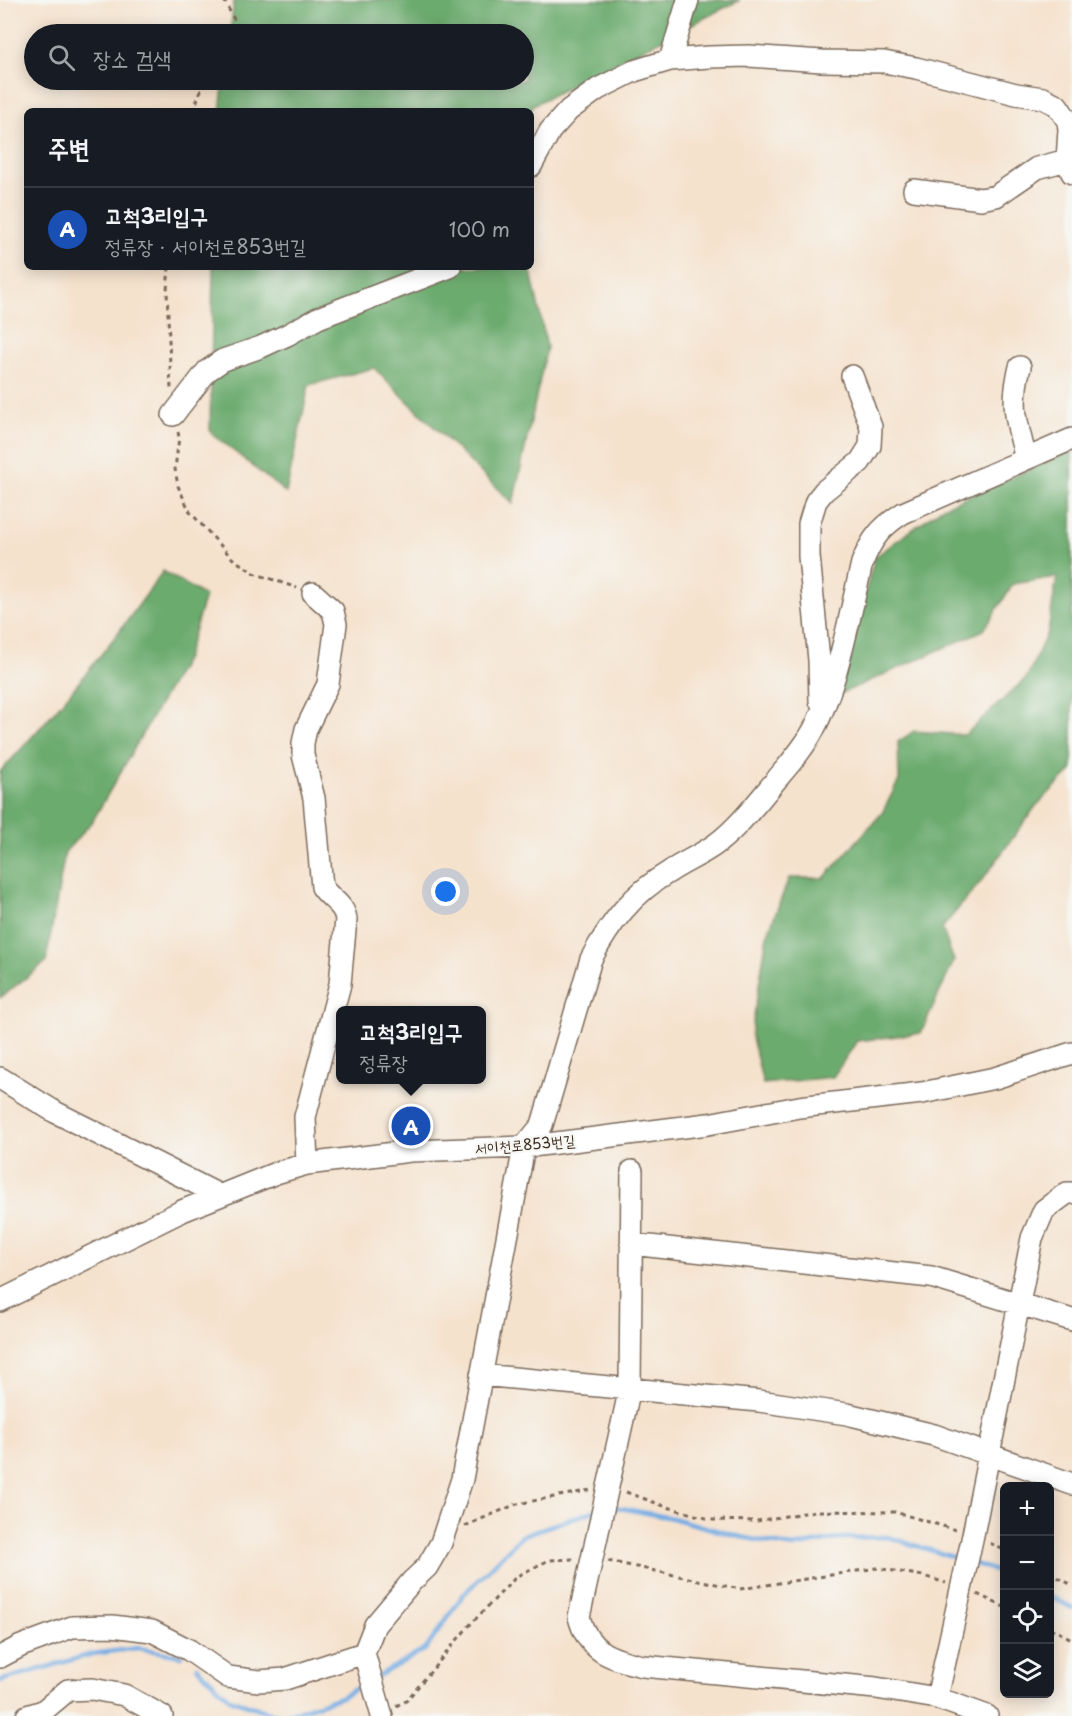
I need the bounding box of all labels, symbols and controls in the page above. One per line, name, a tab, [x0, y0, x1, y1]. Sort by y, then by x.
search box	[24, 24, 534, 90]
icon: search	[45, 41, 78, 74]
text: 장소 검색	[93, 41, 171, 74]
text: 주변	[48, 128, 90, 167]
text: 고척3리입구	[105, 198, 208, 231]
text: A	[60, 214, 75, 244]
text: 100 m	[449, 214, 510, 244]
text: 정류장 · 서이천로853번길	[105, 231, 306, 261]
your location	[431, 877, 460, 906]
popup	[336, 1006, 486, 1084]
text: 고척3리입구	[360, 1014, 462, 1047]
text: 정류장	[360, 1047, 408, 1077]
pin: A	[392, 1104, 430, 1148]
street label: 서이천로853번길	[474, 1128, 576, 1159]
map controls	[1000, 1482, 1054, 1698]
button: +	[1000, 1482, 1054, 1536]
button: −	[1000, 1536, 1054, 1590]
button: locate	[1000, 1590, 1054, 1644]
button: layers	[1000, 1644, 1054, 1698]

